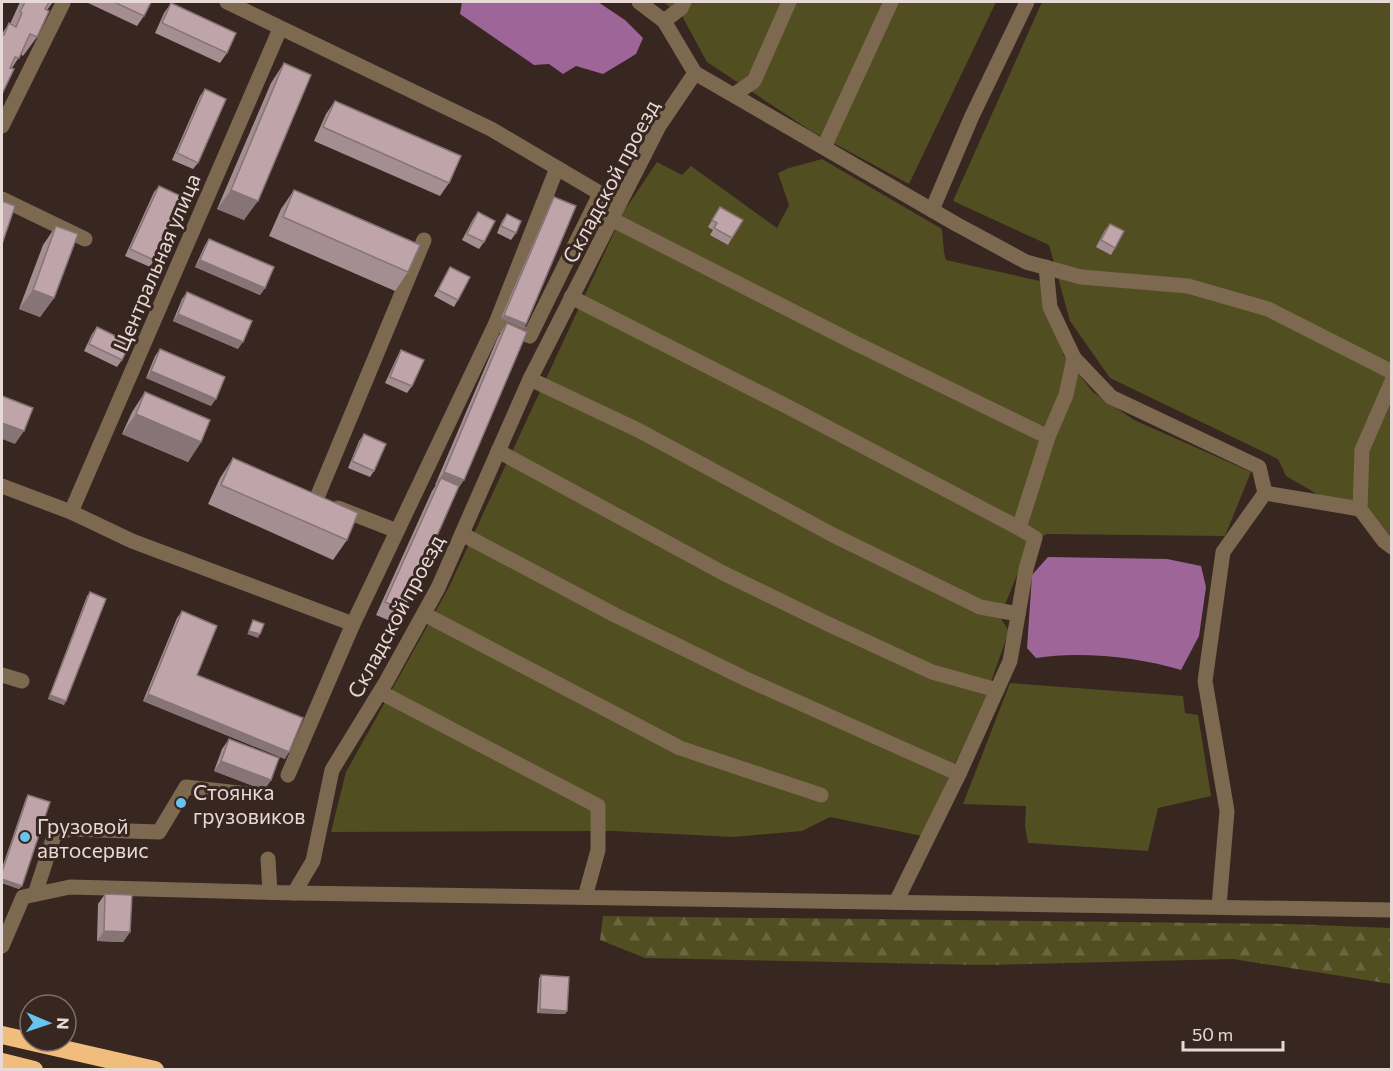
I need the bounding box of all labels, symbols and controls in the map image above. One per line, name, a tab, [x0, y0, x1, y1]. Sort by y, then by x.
street label: Складской проезд	[556, 95, 664, 267]
street label: Центральная улица	[107, 169, 205, 355]
street label: Складской проезд	[341, 530, 449, 702]
place label: Стоянка грузовиков	[193, 779, 305, 828]
marker: Стоянка грузовиков	[174, 796, 188, 810]
place label: Грузовой автосервис	[37, 813, 149, 862]
marker: Грузовой автосервис	[18, 830, 32, 844]
north arrow	[18, 993, 78, 1053]
scale bar	[1183, 1014, 1284, 1052]
text: N	[54, 1017, 73, 1030]
text: 50 m	[1192, 1023, 1233, 1045]

